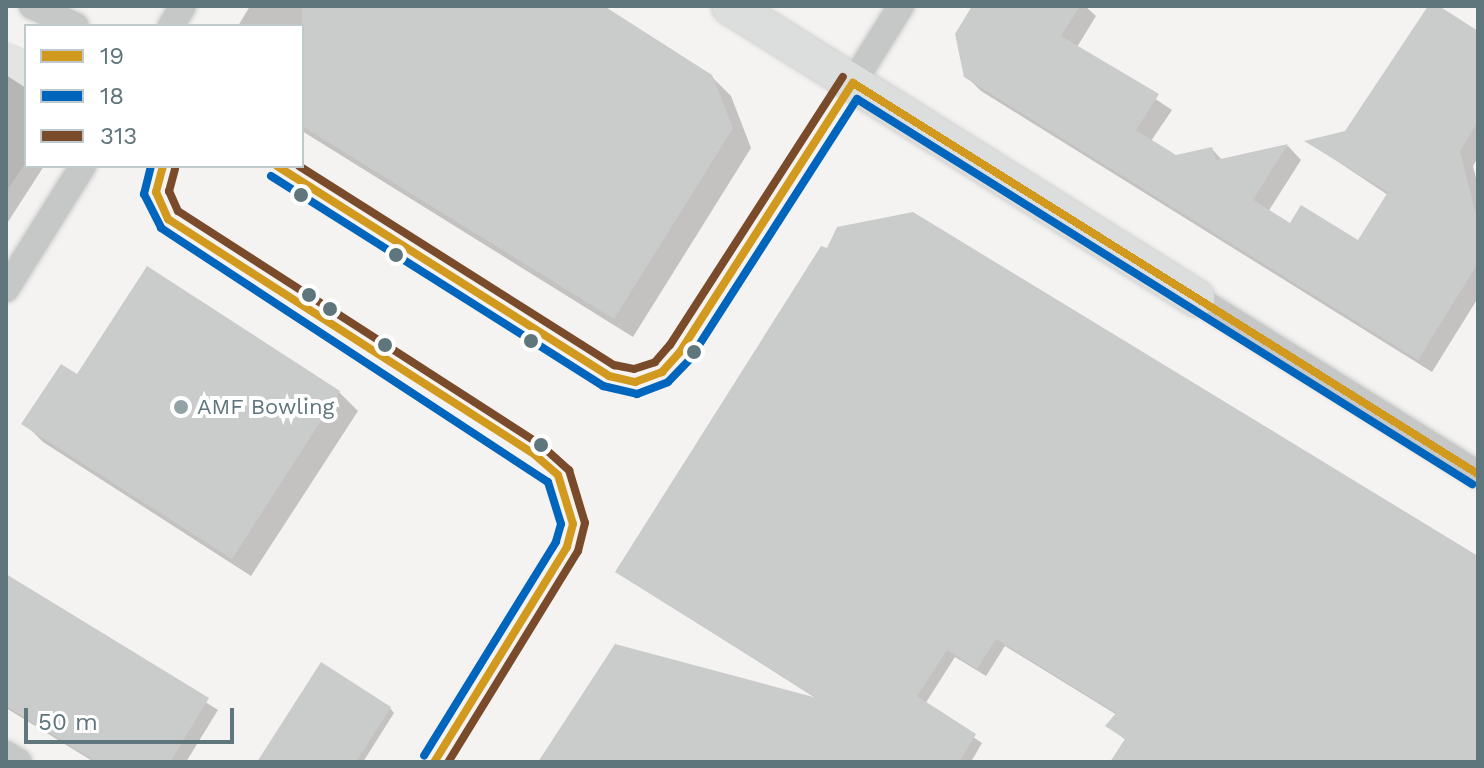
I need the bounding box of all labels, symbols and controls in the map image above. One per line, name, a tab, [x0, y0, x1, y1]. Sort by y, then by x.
legend	[24, 24, 304, 168]
text: 19	[100, 42, 124, 70]
text: 18	[100, 82, 124, 110]
text: 313	[100, 122, 137, 150]
unlabelled marker	[293, 187, 309, 203]
unlabelled marker	[388, 247, 404, 263]
unlabelled marker	[301, 287, 317, 303]
unlabelled marker	[322, 301, 338, 317]
unlabelled marker	[523, 333, 539, 349]
unlabelled marker	[377, 337, 393, 353]
unlabelled marker	[686, 344, 702, 360]
place label: AMF Bowling	[197, 394, 335, 420]
marker: AMF Bowling	[172, 398, 190, 416]
unlabelled marker	[533, 437, 549, 453]
scale bar	[28, 692, 238, 742]
text: 50 m	[38, 708, 98, 736]

